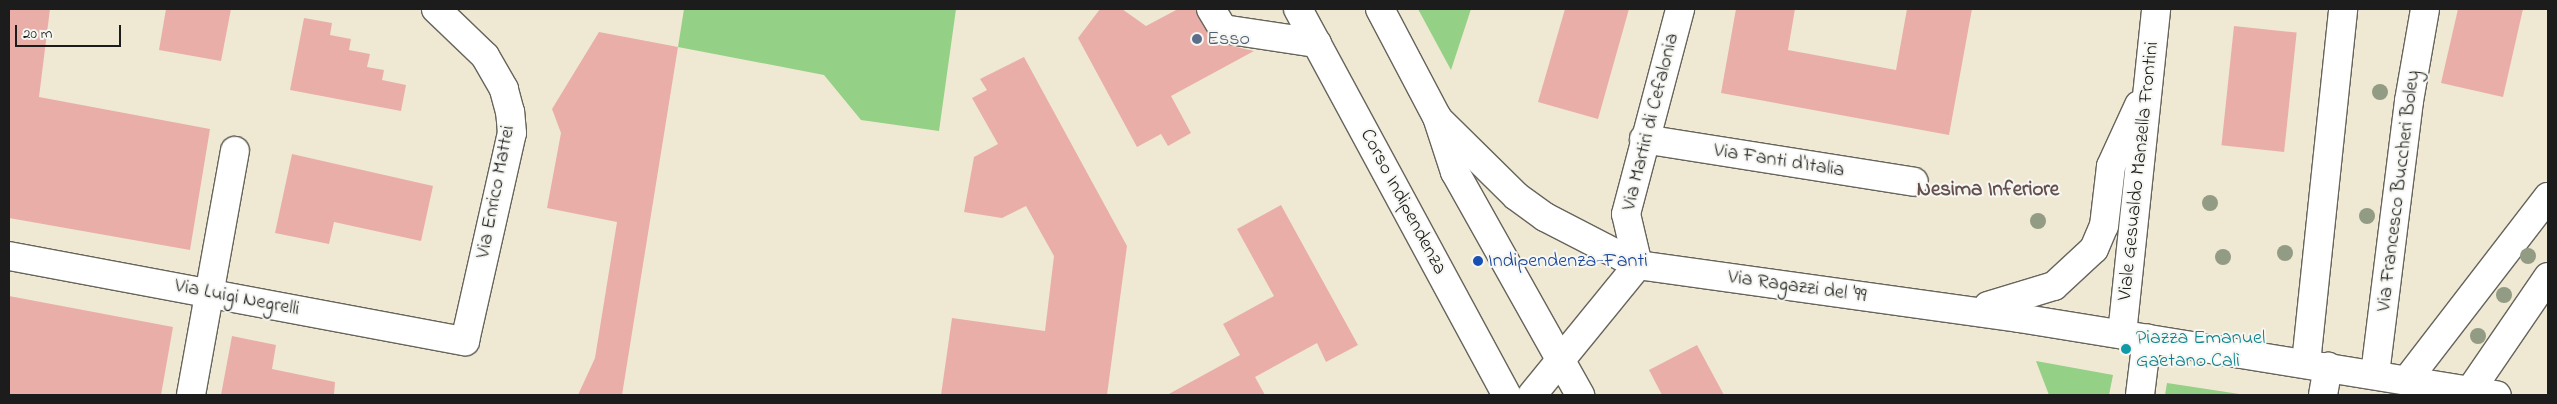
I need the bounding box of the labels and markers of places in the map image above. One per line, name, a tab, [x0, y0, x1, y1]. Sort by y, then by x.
place label: Esso	[1207, 27, 1250, 51]
marker: Esso	[1191, 33, 1203, 45]
place label: Indipendenza-Fanti	[1488, 249, 1648, 273]
marker: Indipendenza-Fanti	[1472, 255, 1484, 267]
place label: Piazza Emanuel Gaetano Calì	[2136, 326, 2265, 373]
marker: Piazza Emanuel Gaetano Calì	[2120, 343, 2132, 355]

